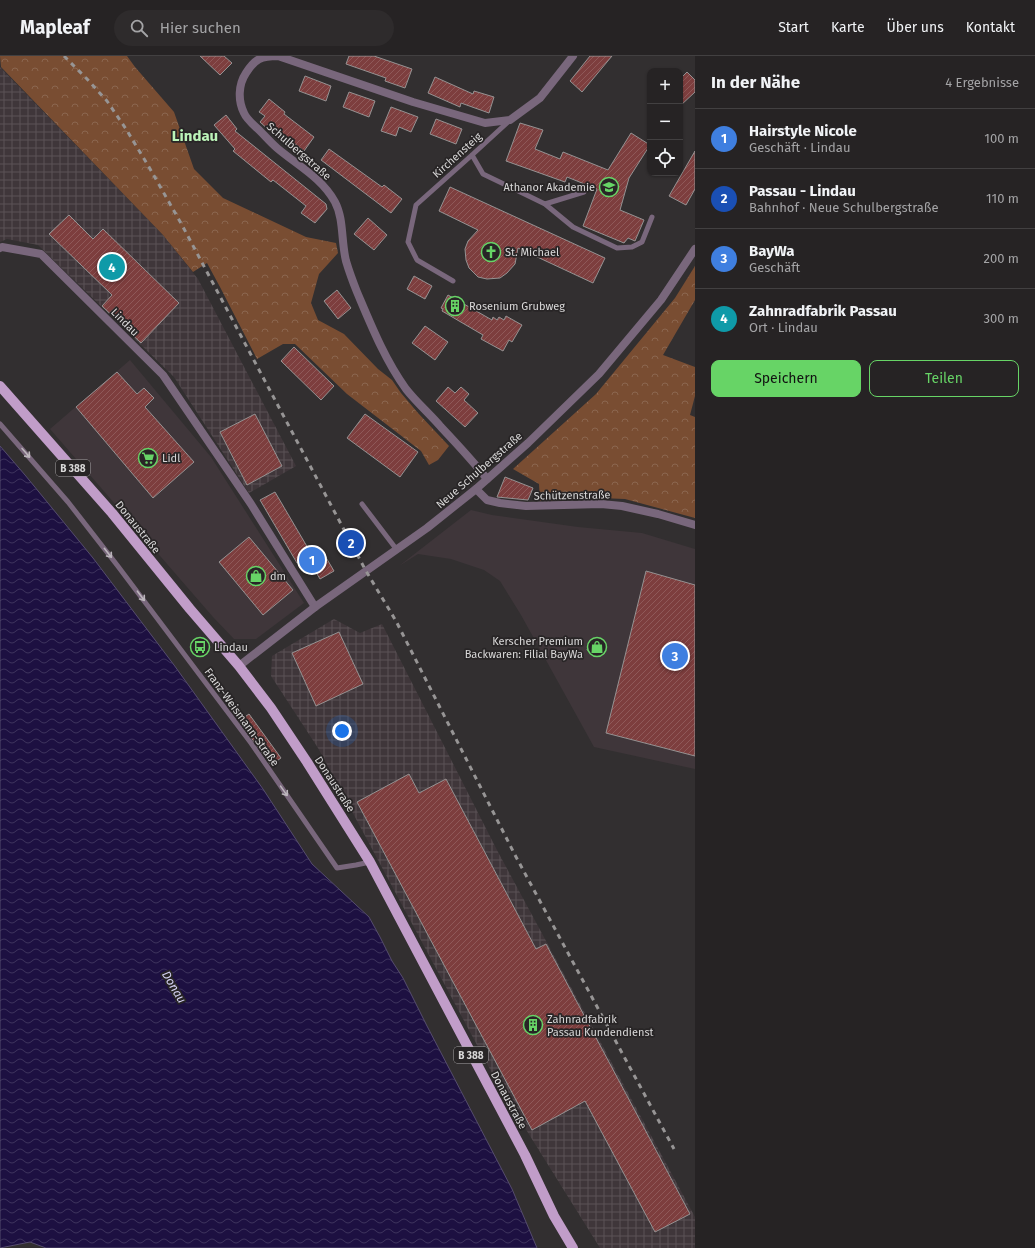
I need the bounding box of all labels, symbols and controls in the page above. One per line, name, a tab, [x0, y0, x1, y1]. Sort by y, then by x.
search box	[114, 10, 394, 46]
text: Mapleaf	[20, 16, 90, 39]
icon: search	[128, 17, 150, 39]
text: Hier suchen	[160, 19, 241, 37]
text: Start	[778, 19, 809, 36]
text: Karte	[831, 19, 865, 36]
text: Über uns	[887, 19, 944, 36]
text: Kontakt	[966, 19, 1015, 36]
map controls	[647, 68, 683, 176]
button: +	[647, 68, 683, 104]
text: In der Nähe	[711, 72, 800, 93]
text: 4 Ergebnisse	[945, 75, 1019, 90]
button: −	[647, 104, 683, 140]
street label: Schulbergstraße	[264, 120, 334, 183]
text: Hairstyle Nicole	[749, 122, 857, 140]
district label: Lindau	[172, 127, 218, 145]
street label: Kirchensteig	[430, 130, 485, 181]
text: 1	[721, 131, 727, 146]
text: 100 m	[984, 131, 1019, 146]
button: locate	[647, 140, 683, 176]
text: Geschäft · Lindau	[749, 140, 851, 155]
school or university icon: Athanor Akademie	[598, 176, 620, 198]
place label: Athanor Akademie	[503, 181, 595, 194]
text: Passau - Lindau	[749, 182, 856, 200]
text: 2	[721, 191, 727, 206]
text: 110 m	[986, 191, 1019, 206]
text: Bahnhof · Neue Schulbergstraße	[749, 200, 939, 215]
church icon: St. Michael	[480, 241, 502, 263]
text: BayWa	[749, 242, 795, 260]
place label: St. Michael	[505, 246, 559, 259]
text: 3	[721, 251, 727, 266]
text: 200 m	[983, 251, 1019, 266]
pin: 4	[99, 252, 125, 282]
text: Geschäft	[749, 260, 800, 275]
building icon: Rosenium Grubweg	[444, 295, 466, 317]
place label: Rosenium Grubweg	[469, 300, 565, 313]
text: Zahnradfabrik Passau	[749, 302, 897, 320]
street label: Lindau	[108, 306, 141, 339]
text: 4	[720, 311, 728, 326]
text: 300 m	[983, 311, 1019, 326]
text: Ort · Lindau	[749, 320, 818, 335]
button: Speichern	[711, 360, 861, 397]
button: Teilen	[869, 360, 1019, 397]
street label: Neue Schulbergstraße	[434, 429, 525, 511]
supermarket icon: Lidl	[137, 447, 159, 469]
one-way arrow	[21, 448, 30, 458]
place label: Lidl	[162, 452, 180, 465]
road number: B 388	[56, 460, 90, 476]
street label: Schützenstraße	[534, 488, 610, 503]
street label: Donaustraße	[112, 498, 163, 556]
pin: 2	[338, 528, 364, 558]
pin: 1	[299, 545, 325, 575]
one-way arrow	[104, 548, 113, 559]
shop icon: dm	[245, 565, 267, 587]
place label: dm	[270, 570, 286, 583]
one-way arrow	[136, 590, 145, 601]
place label: Kerscher Premium Backwaren: Filial BayWa	[465, 635, 583, 661]
bus stop icon: Lindau	[189, 636, 211, 658]
shop icon: Kerscher Premium Backwaren: Filial BayWa	[586, 636, 608, 658]
place label: Lindau	[214, 641, 248, 654]
pin: 3	[662, 641, 688, 671]
street label: Franz-Weismann-Straße	[202, 666, 282, 769]
your location	[332, 721, 352, 741]
street label: Donaustraße	[312, 754, 357, 815]
one-way arrow	[280, 785, 288, 796]
water label: Donau	[159, 968, 189, 1006]
place label: Zahnradfabrik Passau Kundendienst	[547, 1013, 654, 1039]
building icon: Zahnradfabrik Passau Kundendienst	[522, 1014, 544, 1036]
road number: B 388	[454, 1047, 488, 1063]
street label: Donaustraße	[488, 1069, 529, 1131]

